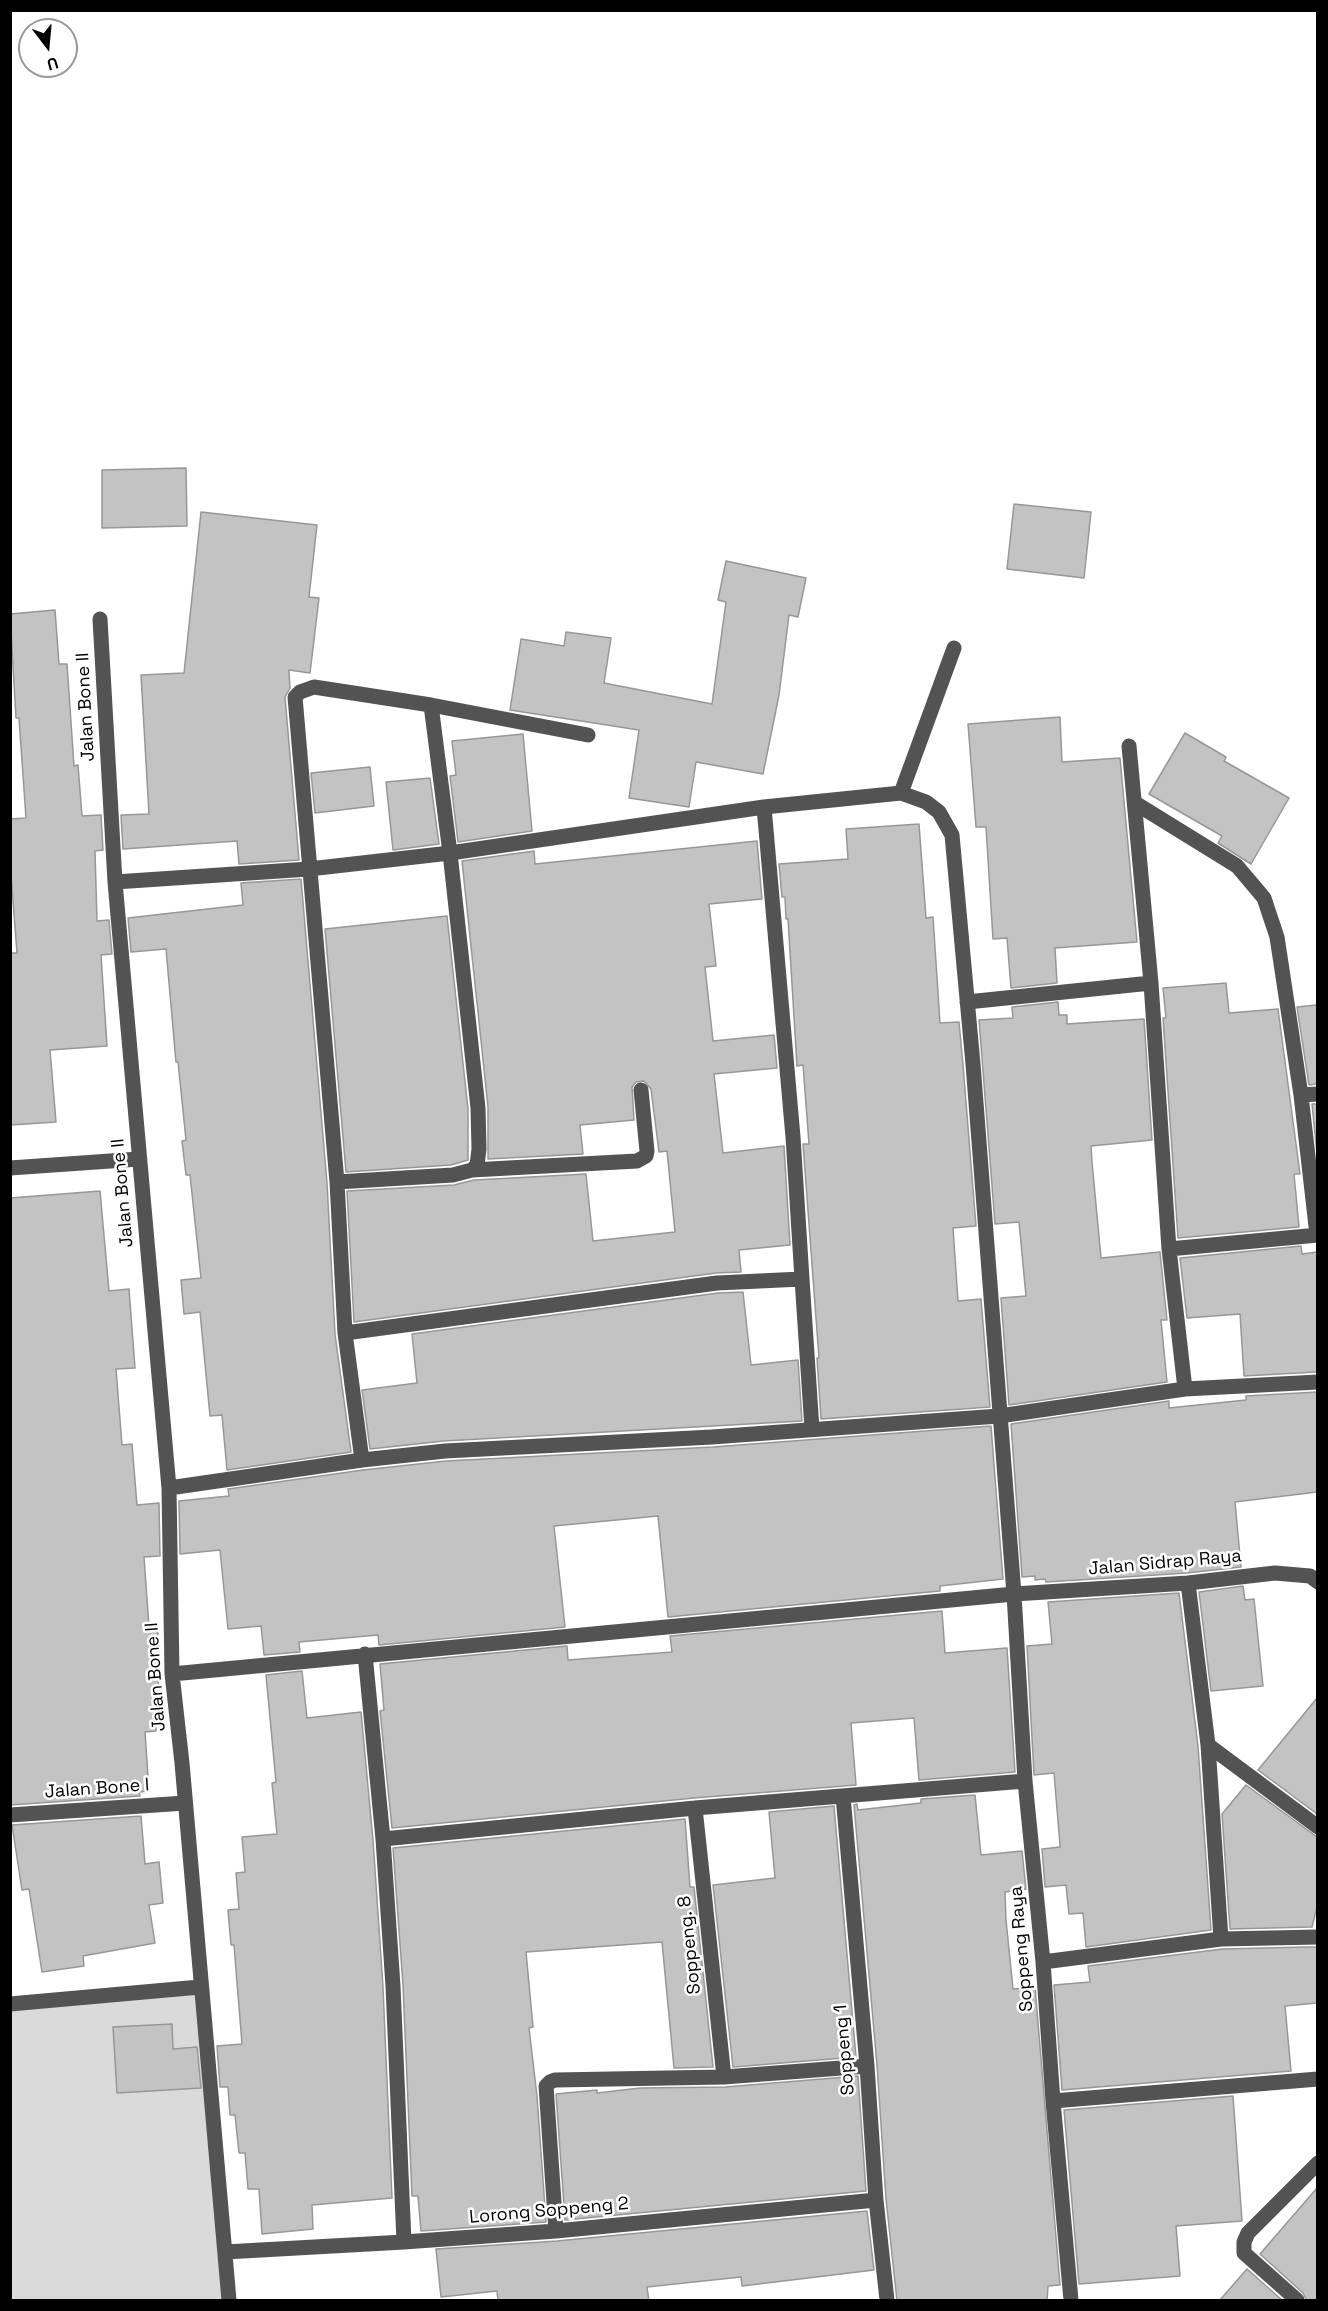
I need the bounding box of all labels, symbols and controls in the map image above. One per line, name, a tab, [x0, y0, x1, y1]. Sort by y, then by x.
north arrow	[18, 18, 78, 78]
text: U	[44, 52, 61, 75]
street label: Jalan Bone II	[72, 652, 100, 762]
street label: Jalan Bone II	[107, 1138, 139, 1248]
street label: Jalan Sidrap Raya	[1087, 1546, 1243, 1580]
street label: Jalan Bone II	[141, 1622, 171, 1732]
street label: Jalan Bone I	[44, 1775, 150, 1803]
street label: Soppeng Raya	[1006, 1885, 1038, 2013]
street label: Soppeng. 8	[674, 1895, 706, 1995]
street label: Soppeng 1	[830, 2004, 860, 2096]
street label: Lorong Soppeng 2	[468, 2193, 630, 2229]

